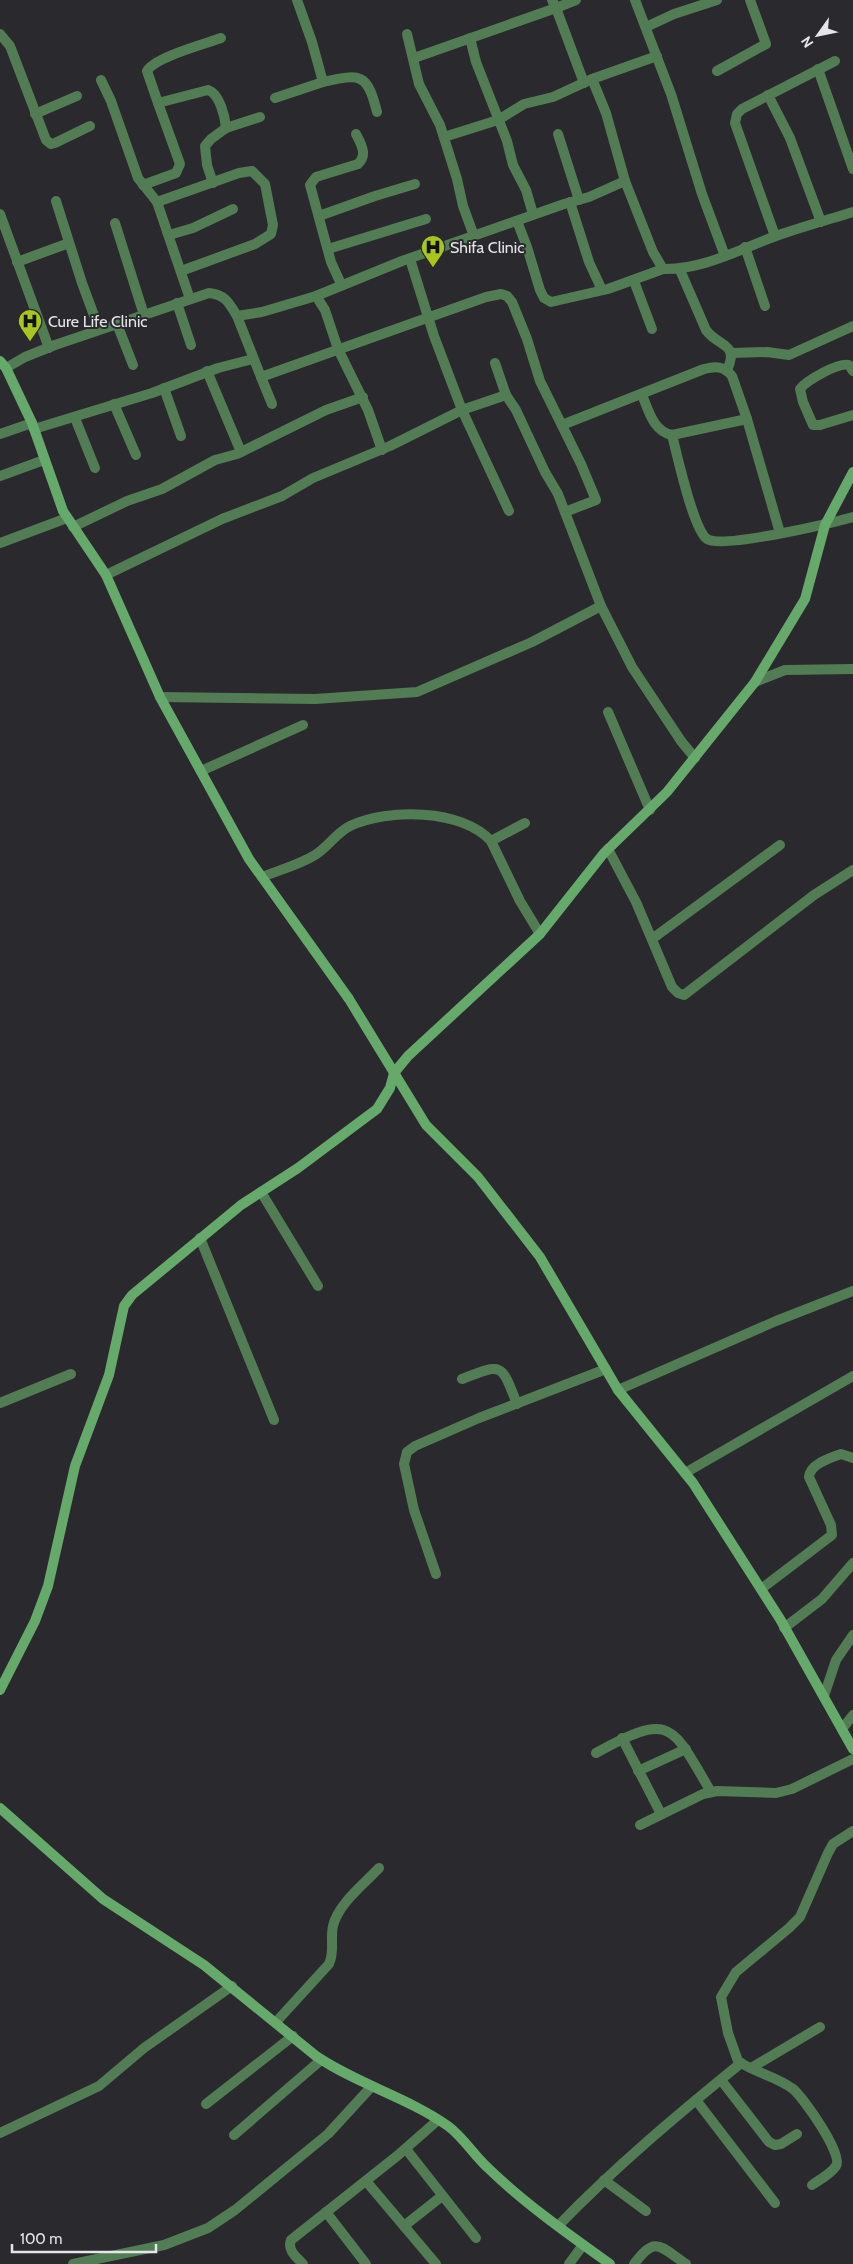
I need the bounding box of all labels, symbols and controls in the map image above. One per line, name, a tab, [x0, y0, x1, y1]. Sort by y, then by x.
north arrow	[793, 10, 843, 60]
text: N	[797, 33, 817, 51]
hospital icon: Shifa Clinic	[420, 234, 446, 268]
place label: Shifa Clinic	[450, 238, 524, 257]
hospital icon: Cure Life Clinic	[17, 308, 43, 342]
place label: Cure Life Clinic	[48, 312, 148, 331]
scale bar	[12, 2222, 156, 2254]
text: 100 m	[20, 2230, 62, 2248]

